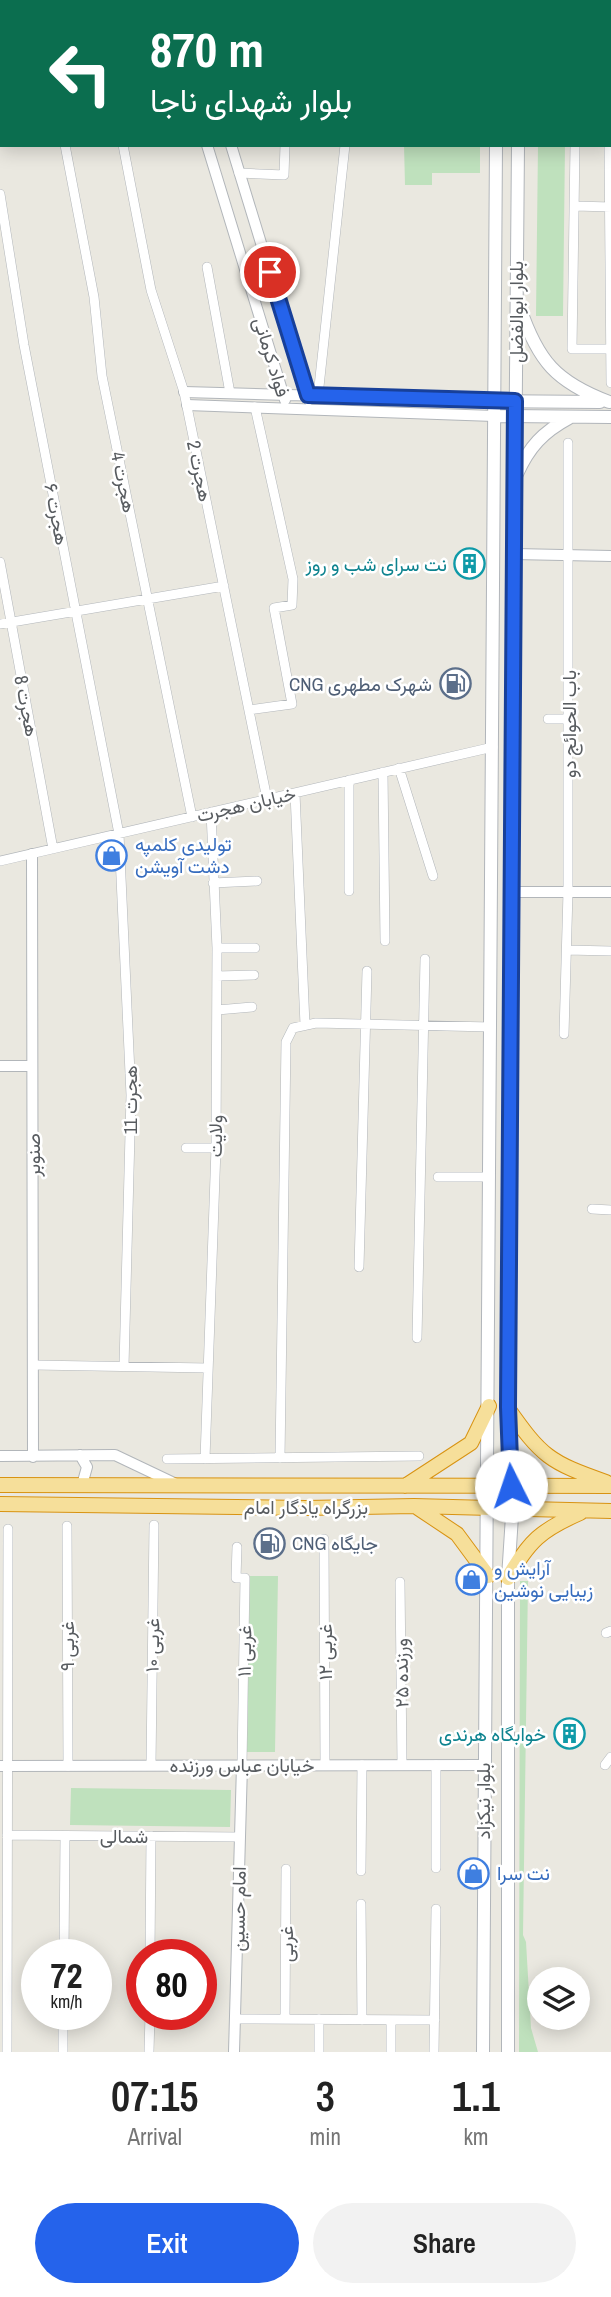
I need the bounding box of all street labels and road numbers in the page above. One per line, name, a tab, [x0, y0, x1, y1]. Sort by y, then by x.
street label: بلوار ابوالفضل	[503, 261, 529, 363]
street label: فواد کرمانی	[248, 314, 296, 400]
street label: هجرت 2	[181, 438, 219, 504]
street label: هجرت 4	[105, 449, 143, 515]
street label: هجرت ۶	[38, 481, 76, 547]
street label: باب الحوائج دو	[556, 670, 583, 778]
street label: هجرت 8	[8, 673, 46, 739]
street label: خیابان هجرت	[194, 780, 298, 828]
street label: هجرت 11	[117, 1065, 143, 1135]
street label: ولایت	[202, 1114, 228, 1158]
street label: صنوبر	[20, 1133, 46, 1178]
street label: بزرگراه یادگار امام	[244, 1494, 368, 1520]
street label: غربی ۱۰	[139, 1618, 165, 1672]
street label: غربی ۹	[54, 1621, 80, 1671]
street label: غربی ۱۲	[312, 1624, 338, 1680]
street label: غربی ۱۱	[231, 1625, 257, 1677]
street label: ورزنده ۲۵	[387, 1638, 415, 1708]
street label: خیابان عباس ورزنده	[170, 1752, 314, 1778]
street label: بلوار نیکزاد	[470, 1763, 496, 1839]
street label: شمالی	[100, 1823, 148, 1849]
street label: امام حسین	[224, 1866, 252, 1952]
street label: غربی	[273, 1926, 299, 1962]

